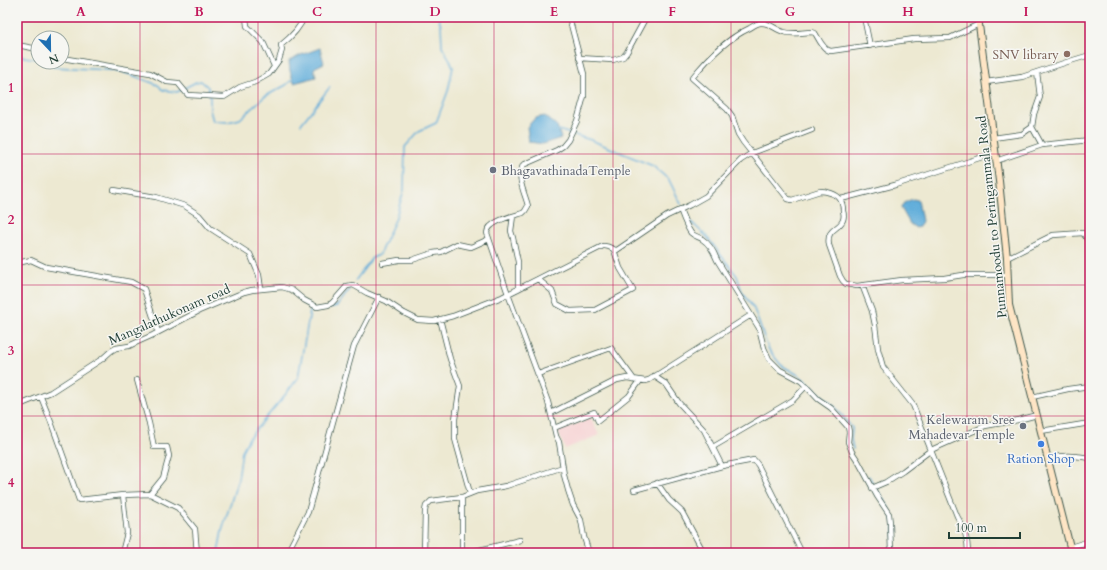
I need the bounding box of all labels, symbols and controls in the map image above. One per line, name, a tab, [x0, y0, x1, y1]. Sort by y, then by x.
text: A	[76, 3, 86, 21]
text: B	[194, 3, 204, 21]
text: C	[312, 3, 322, 21]
text: D	[429, 3, 441, 21]
text: E	[550, 3, 558, 21]
text: F	[668, 3, 676, 21]
text: G	[785, 3, 796, 21]
text: H	[902, 3, 914, 21]
text: I	[1023, 3, 1029, 21]
north arrow	[30, 30, 70, 70]
place label: SNV library	[992, 46, 1059, 64]
marker: SNV library	[1062, 49, 1072, 59]
text: N	[46, 50, 61, 68]
text: 1	[8, 79, 14, 97]
street label: Punnamoodu to Peringammala Road	[972, 115, 1012, 319]
place label: BhagavathinadaTemple	[501, 162, 631, 180]
marker: BhagavathinadaTemple	[488, 165, 498, 175]
text: 2	[8, 211, 15, 229]
street label: Mangalathukonam road	[106, 280, 233, 350]
text: 3	[8, 342, 15, 360]
place label: Kelewaram Sree Mahadevar Temple	[909, 411, 1015, 444]
marker: Kelewaram Sree Mahadevar Temple	[1018, 421, 1028, 431]
marker: Ration Shop	[1036, 439, 1046, 449]
place label: Ration Shop	[1007, 450, 1075, 468]
text: 4	[8, 474, 15, 492]
scale bar	[949, 514, 1020, 540]
text: 100 m	[955, 520, 988, 536]

